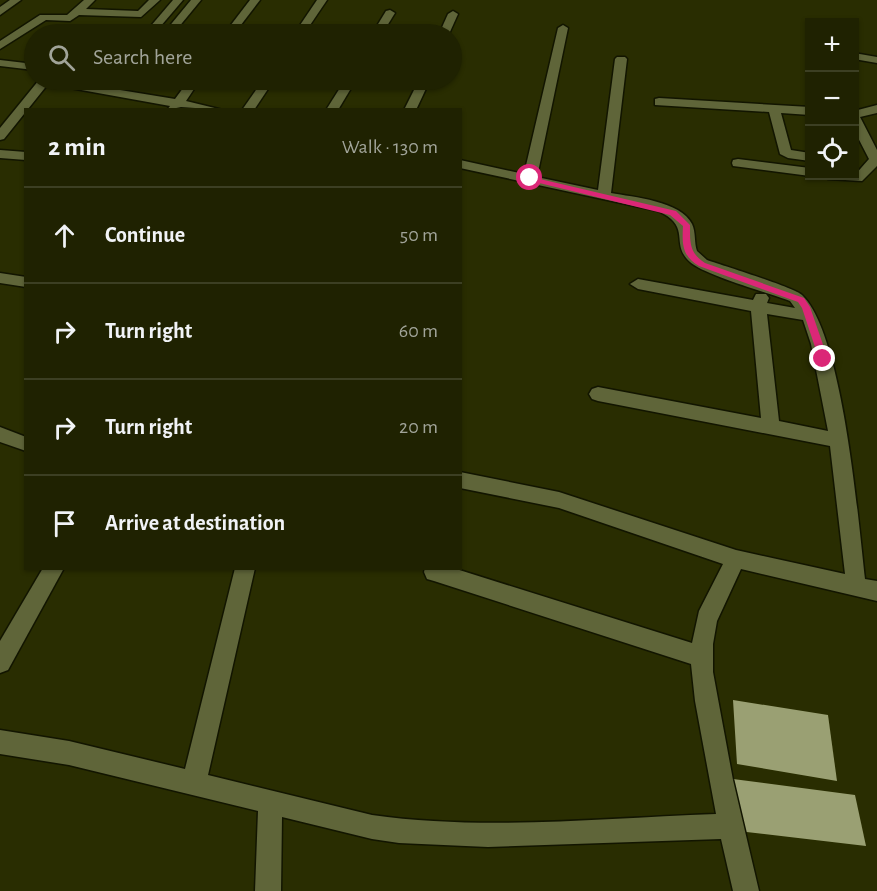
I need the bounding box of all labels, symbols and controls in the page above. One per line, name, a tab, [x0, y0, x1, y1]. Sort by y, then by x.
map controls	[805, 18, 859, 180]
button: +	[805, 18, 859, 72]
search box	[24, 24, 462, 90]
icon: search	[45, 41, 78, 74]
text: Search here	[93, 46, 192, 68]
button: −	[805, 72, 859, 126]
button: locate	[805, 126, 859, 180]
text: 2 min	[48, 134, 106, 160]
text: Walk · 130 m	[342, 137, 438, 157]
route start	[516, 164, 542, 190]
icon: ahead	[48, 219, 81, 252]
text: Continue	[105, 224, 185, 246]
text: 50 m	[400, 225, 438, 245]
icon: right	[48, 315, 81, 348]
text: Turn right	[105, 320, 192, 342]
text: 60 m	[399, 321, 438, 341]
route end	[809, 345, 835, 371]
icon: right	[48, 411, 81, 444]
text: Turn right	[105, 416, 192, 438]
text: 20 m	[399, 417, 438, 437]
icon: arrive	[48, 507, 81, 540]
text: Arrive at destination	[105, 512, 285, 534]

